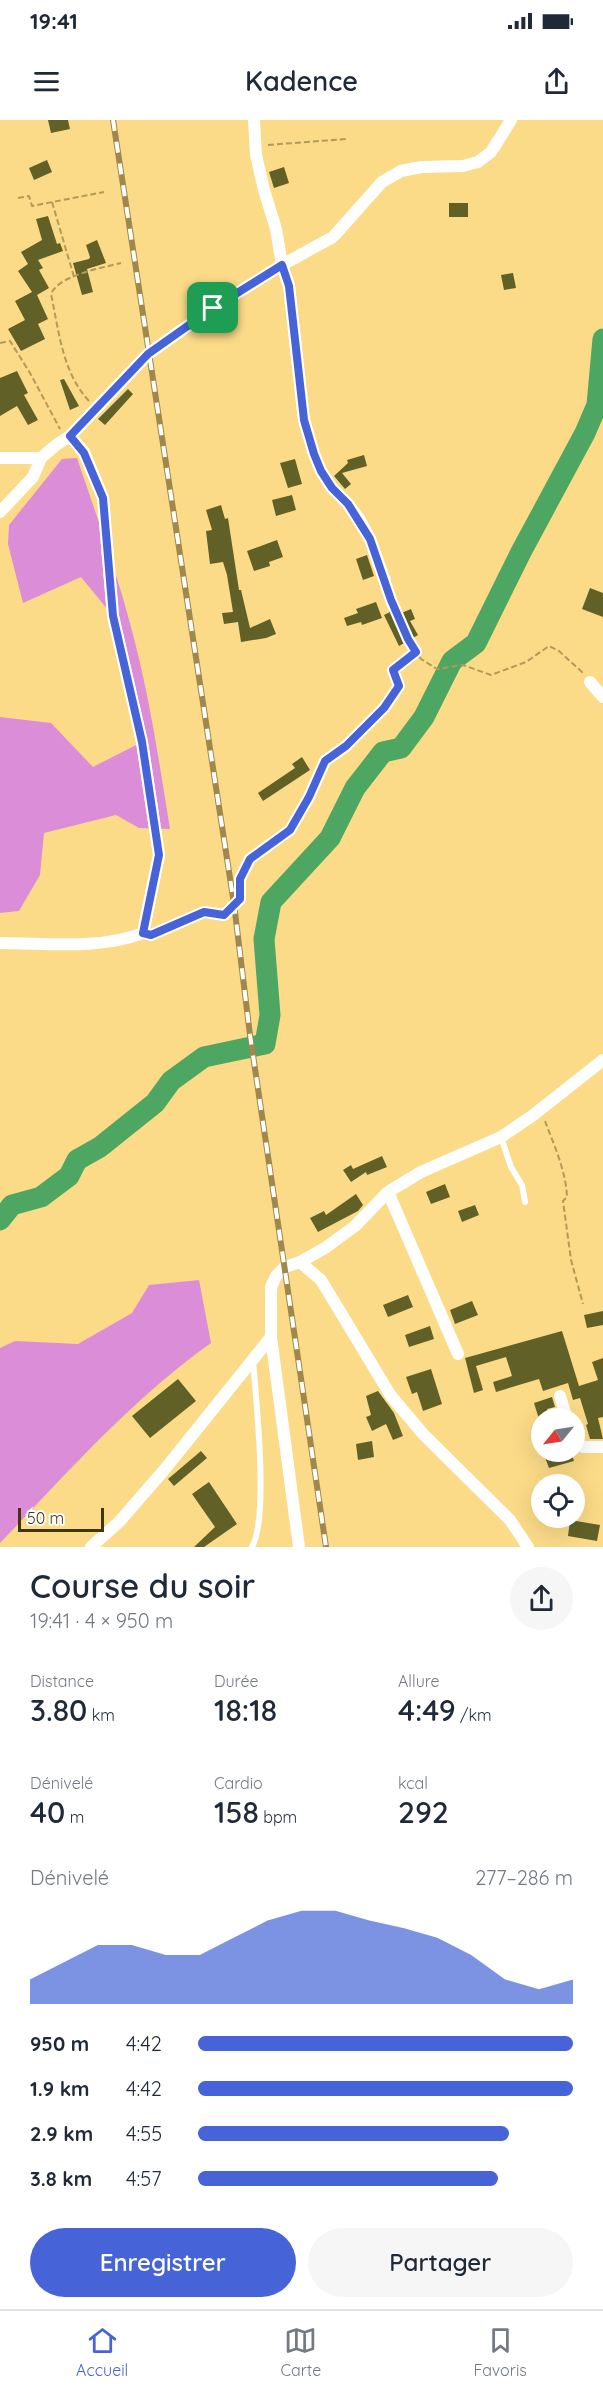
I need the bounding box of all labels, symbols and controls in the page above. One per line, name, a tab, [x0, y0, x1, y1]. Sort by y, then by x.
text: 19:41	[30, 7, 78, 35]
text: Kadence	[245, 64, 358, 98]
icon: menu	[30, 65, 63, 98]
icon: share	[540, 65, 573, 98]
pin	[187, 282, 238, 333]
icon: arrive	[196, 291, 229, 324]
north arrow	[531, 1408, 585, 1462]
map controls	[531, 1408, 585, 1528]
button: locate	[531, 1474, 585, 1528]
scale bar	[18, 1505, 104, 1532]
text: 50 m	[27, 1508, 64, 1528]
text: Course du soir	[30, 1565, 255, 1606]
button: share	[510, 1567, 573, 1630]
text: 19:41 · 4 × 950 m	[30, 1608, 173, 1633]
text: Distance	[30, 1671, 94, 1691]
text: Durée	[214, 1671, 259, 1691]
text: Allure	[398, 1671, 440, 1691]
text: 3.80	[30, 1691, 87, 1729]
text: 18:18	[214, 1691, 277, 1729]
text: 4:49	[398, 1691, 456, 1729]
text: km	[87, 1705, 115, 1725]
text: /km	[456, 1705, 492, 1725]
text: Dénivelé	[30, 1773, 93, 1793]
text: Cardio	[214, 1773, 263, 1793]
text: kcal	[398, 1773, 428, 1793]
text: 40	[30, 1793, 65, 1831]
text: 158	[214, 1793, 259, 1831]
text: 292	[398, 1793, 449, 1831]
text: m	[65, 1807, 84, 1827]
text: bpm	[259, 1807, 297, 1827]
text: Dénivelé	[30, 1865, 109, 1890]
text: 277–286 m	[475, 1865, 573, 1890]
text: 950 m	[30, 2031, 89, 2056]
text: 4:42	[126, 2031, 162, 2056]
text: 1.9 km	[30, 2076, 90, 2101]
text: 4:42	[126, 2076, 162, 2101]
text: 2.9 km	[30, 2121, 93, 2146]
text: 4:55	[126, 2121, 162, 2146]
text: 3.8 km	[30, 2166, 92, 2191]
text: 4:57	[126, 2166, 161, 2191]
button: Enregistrer	[30, 2228, 296, 2297]
button: Partager	[308, 2228, 573, 2297]
tab: Accueil	[76, 2324, 128, 2380]
tab: Carte	[281, 2324, 321, 2380]
tab: Favoris	[473, 2324, 527, 2380]

